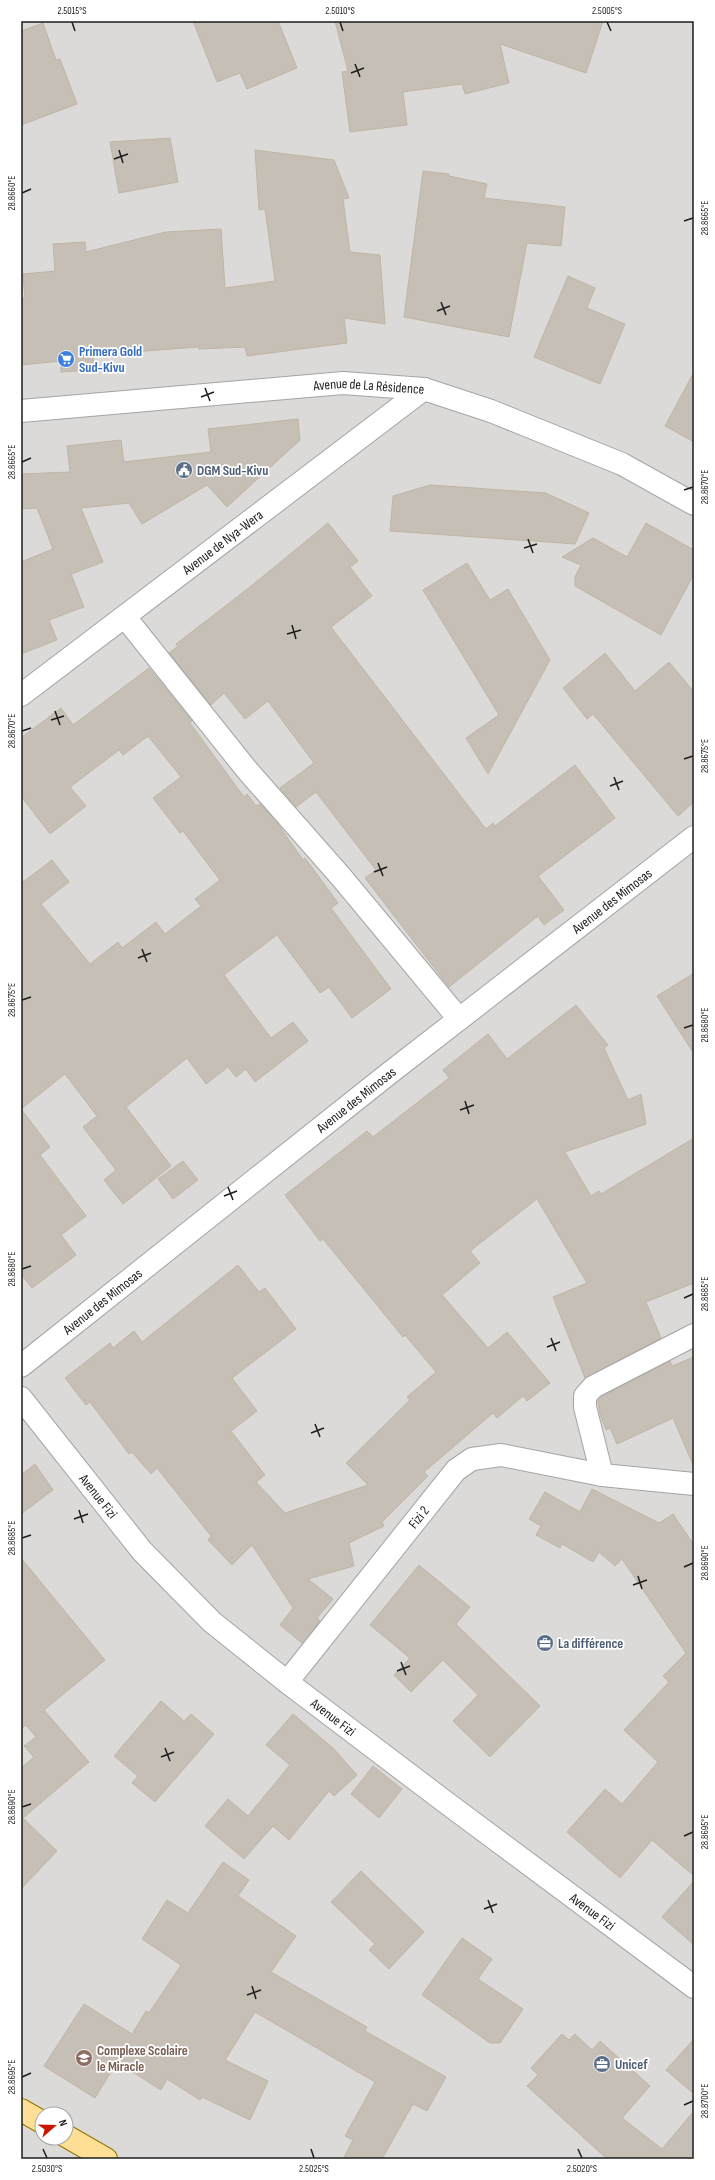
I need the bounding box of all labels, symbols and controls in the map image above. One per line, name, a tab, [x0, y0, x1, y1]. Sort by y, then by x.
text: 2.5015°S	[57, 5, 87, 17]
text: 2.5010°S	[325, 5, 355, 17]
text: 2.5005°S	[592, 5, 622, 17]
text: 28.8660°E	[6, 176, 18, 211]
text: 28.8665°E	[699, 201, 711, 235]
place label: Primera Gold Sud-Kivu	[79, 343, 142, 376]
supermarket icon: Primera Gold Sud-Kivu	[56, 349, 76, 369]
street label: Avenue de La Résidence	[312, 375, 425, 398]
text: 28.8665°E	[6, 445, 18, 479]
public building icon: DGM Sud-Kivu	[174, 460, 194, 480]
place label: DGM Sud-Kivu	[197, 462, 268, 479]
text: 28.8670°E	[699, 470, 711, 504]
street label: Avenue de Nya-Wera	[178, 506, 266, 579]
text: 28.8670°E	[6, 714, 18, 748]
text: 28.8675°E	[699, 739, 711, 773]
street label: Avenue des Mimosas	[568, 865, 655, 938]
text: 28.8675°E	[6, 983, 18, 1017]
text: 28.8680°E	[699, 1008, 711, 1043]
street label: Avenue des Mimosas	[313, 1063, 399, 1137]
text: 28.8680°E	[6, 1252, 18, 1287]
street label: Avenue des Mimosas	[59, 1265, 146, 1339]
text: 28.8685°E	[699, 1277, 711, 1311]
street label: Avenue Fizi	[75, 1470, 121, 1522]
street label: Fizi 2	[405, 1503, 433, 1532]
text: 28.8685°E	[6, 1521, 18, 1555]
text: 28.8690°E	[699, 1546, 711, 1580]
office icon: La différence	[535, 1633, 555, 1653]
place label: La différence	[558, 1635, 623, 1652]
street label: Avenue Fizi	[306, 1694, 359, 1740]
text: 28.8690°E	[6, 1790, 18, 1824]
text: 28.8695°E	[699, 1815, 711, 1849]
street label: Avenue Fizi	[565, 1889, 618, 1934]
place label: Complexe Scolaire le Miracle	[97, 2042, 188, 2075]
school or university icon: Complexe Scolaire le Miracle	[74, 2048, 94, 2068]
office icon: Unicef	[592, 2054, 612, 2074]
place label: Unicef	[615, 2056, 648, 2073]
text: 28.8695°E	[6, 2060, 18, 2094]
text: 28.8700°E	[699, 2084, 711, 2118]
north arrow	[34, 2106, 74, 2146]
text: N	[56, 2118, 70, 2128]
text: 2.5030°S	[32, 2163, 62, 2175]
text: 2.5025°S	[299, 2163, 329, 2175]
text: 2.5020°S	[567, 2163, 597, 2175]

